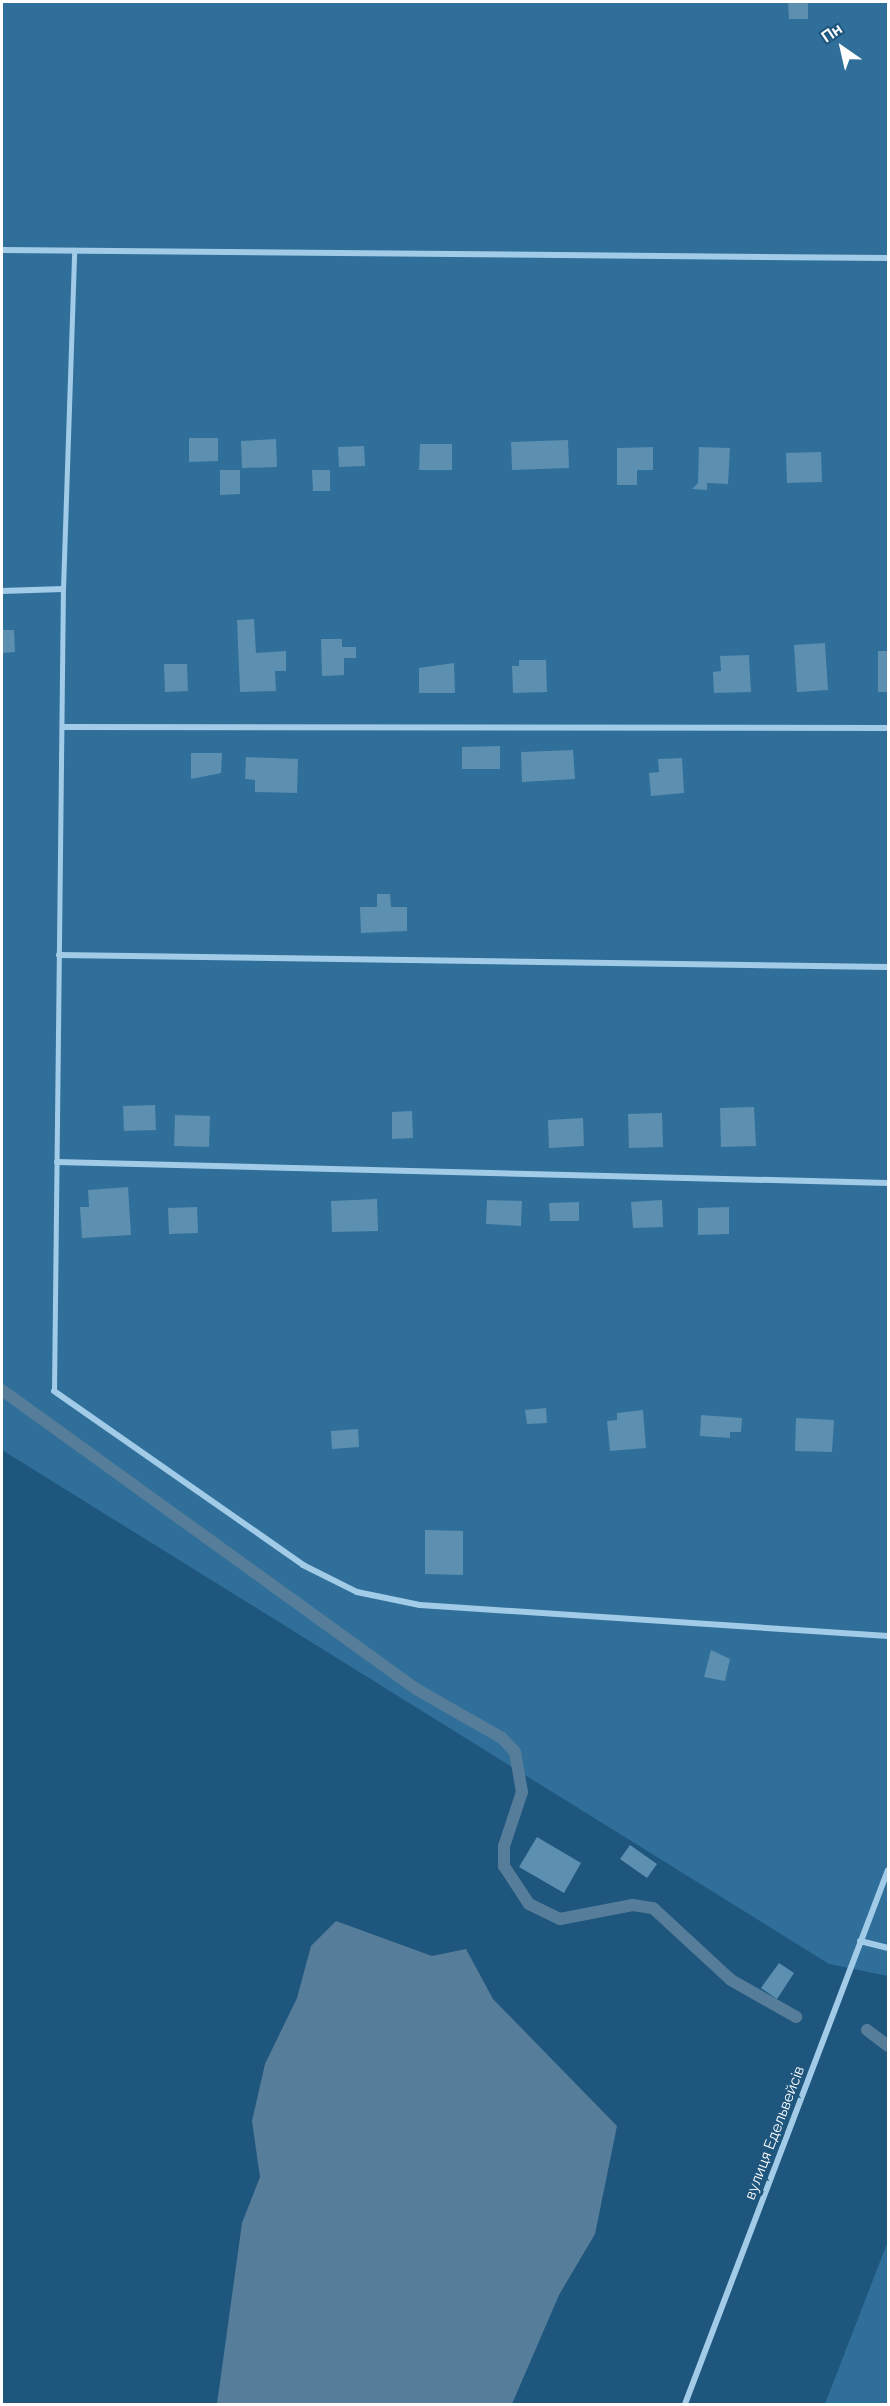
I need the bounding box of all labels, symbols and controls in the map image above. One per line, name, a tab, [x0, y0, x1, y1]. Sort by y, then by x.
north arrow	[812, 18, 872, 78]
text: Пн	[818, 19, 846, 46]
street label: вулиця Едельвейсів	[741, 2064, 809, 2202]

